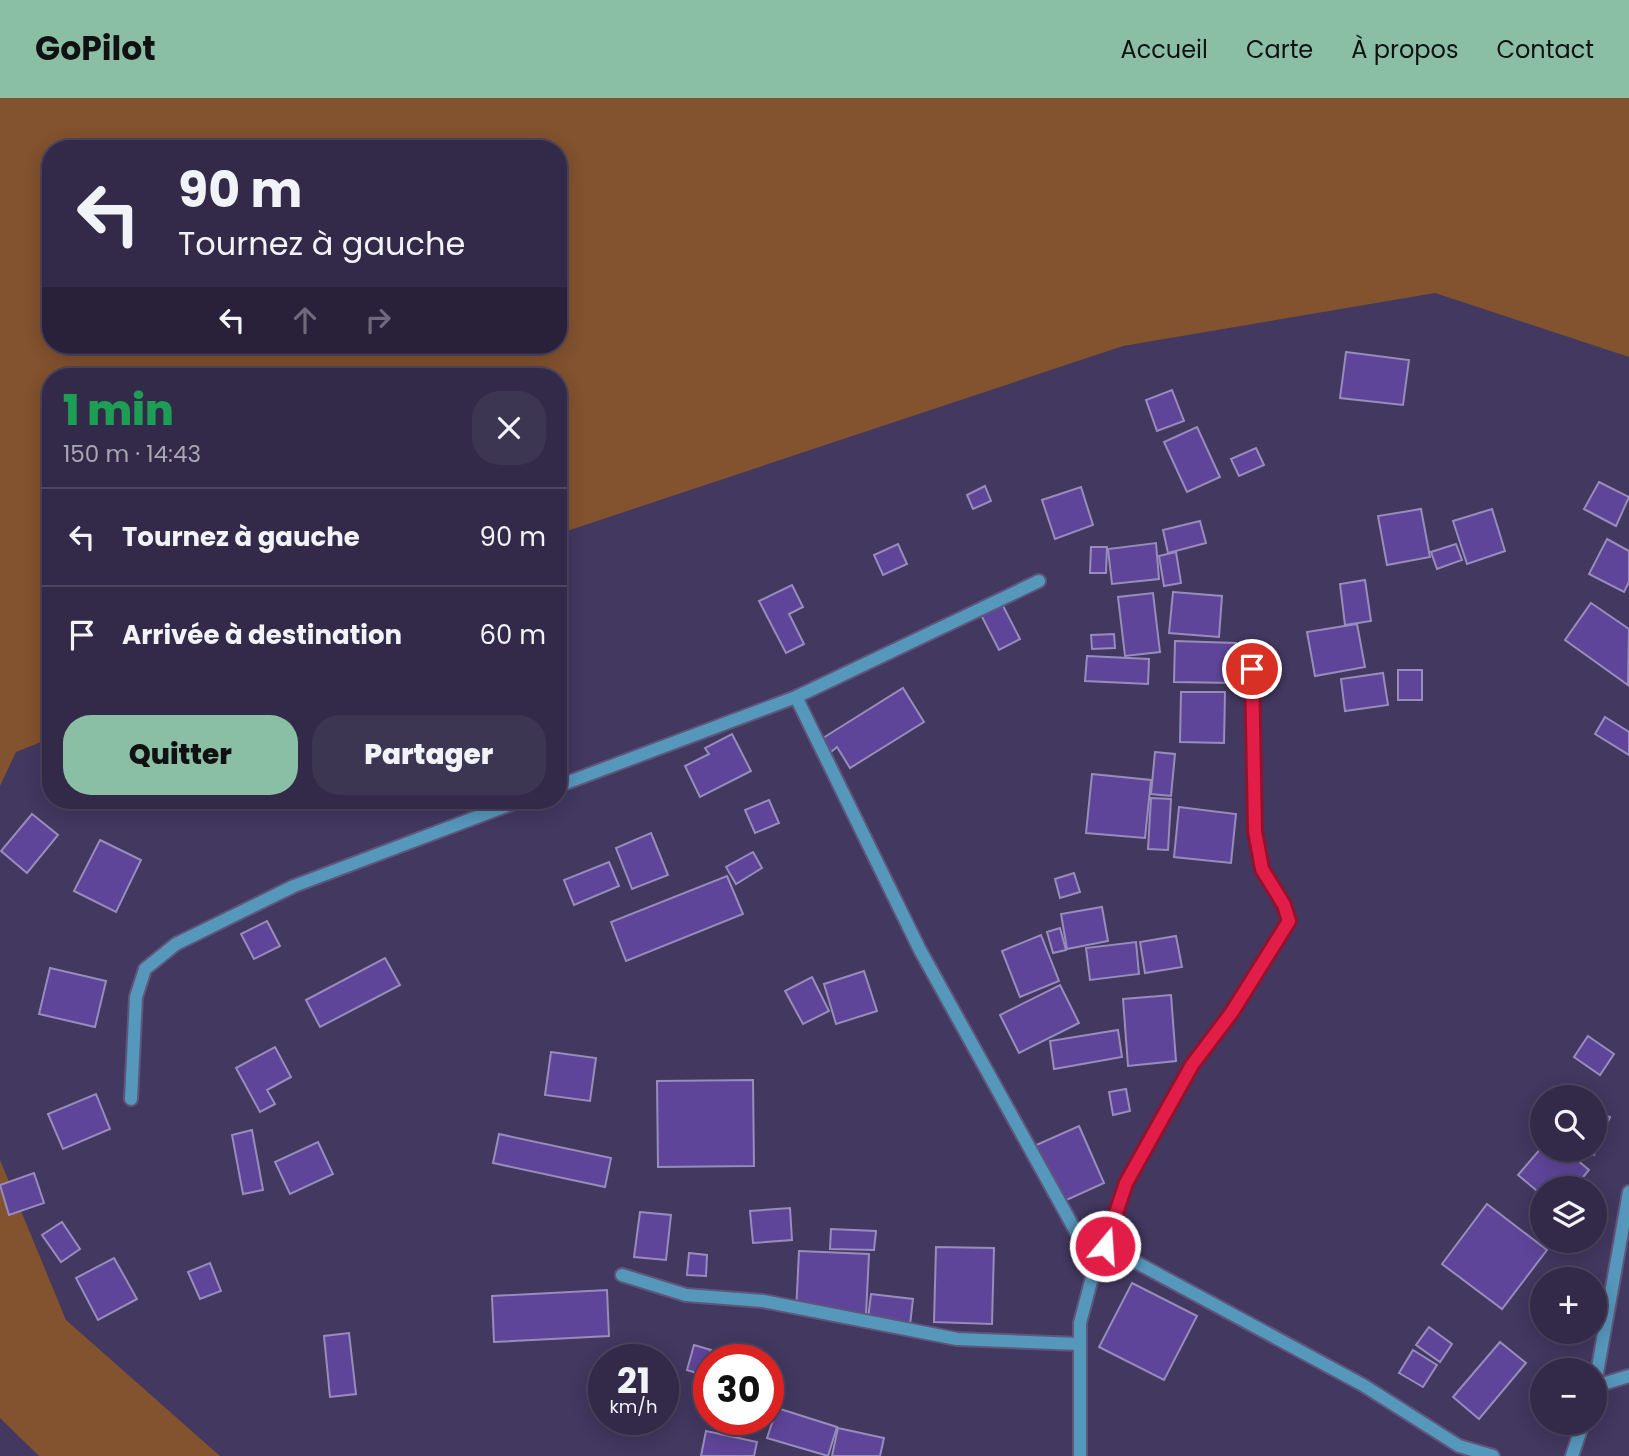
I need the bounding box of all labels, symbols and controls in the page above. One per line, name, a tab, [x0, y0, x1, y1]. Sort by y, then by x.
text: GoPilot	[35, 25, 156, 72]
text: Accueil	[1121, 33, 1208, 66]
text: Carte	[1246, 33, 1313, 66]
text: À propos	[1351, 33, 1458, 66]
text: Contact	[1496, 33, 1594, 66]
text: 90 m	[178, 156, 302, 224]
icon: left	[63, 168, 154, 259]
text: Tournez à gauche	[178, 221, 465, 266]
icon: left	[213, 301, 251, 339]
icon: ahead	[286, 301, 324, 339]
icon: right	[359, 301, 397, 339]
text: 1 min	[63, 381, 174, 440]
button: close	[472, 391, 546, 465]
text: 150 m · 14:43	[63, 438, 201, 470]
icon: left	[63, 518, 101, 556]
text: Tournez à gauche	[122, 519, 360, 555]
text: 90 m	[480, 519, 546, 555]
icon: arrive	[63, 616, 101, 654]
text: Arrivée à destination	[122, 617, 402, 653]
text: 60 m	[479, 617, 546, 653]
pin	[1222, 639, 1282, 699]
icon: arrive	[1233, 650, 1271, 688]
button: Quitter	[63, 715, 298, 795]
button: Partager	[312, 715, 546, 795]
map controls	[1530, 1085, 1607, 1435]
button: search	[1530, 1085, 1607, 1162]
button: layers	[1530, 1176, 1607, 1253]
position arrow	[1068, 1209, 1142, 1283]
button: +	[1530, 1267, 1607, 1344]
speed limit sign: 30	[693, 1344, 784, 1435]
text: 21	[617, 1356, 650, 1405]
button: −	[1530, 1358, 1607, 1435]
text: km/h	[610, 1394, 657, 1419]

